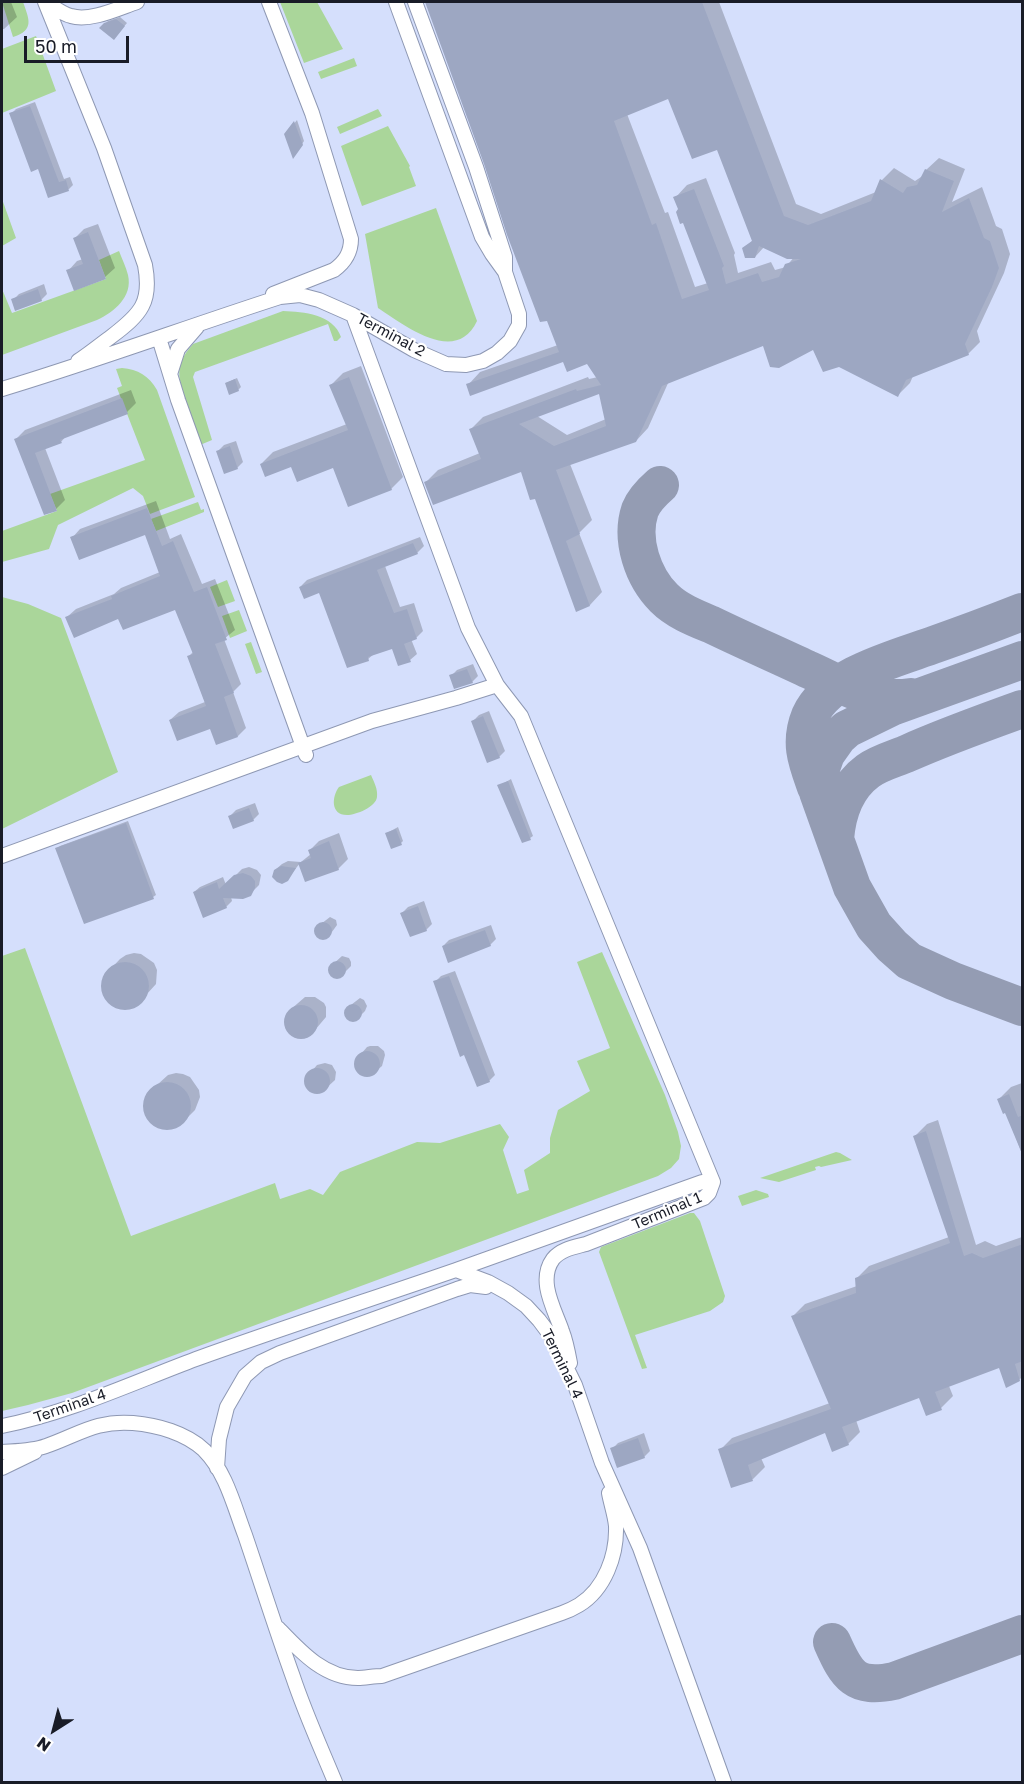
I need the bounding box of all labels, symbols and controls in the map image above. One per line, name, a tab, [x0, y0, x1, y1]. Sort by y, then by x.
scale bar	[27, 24, 132, 62]
text: 50 m	[35, 35, 77, 57]
street label: Terminal 2	[354, 310, 428, 360]
street label: Terminal 1	[630, 1188, 704, 1234]
street label: Terminal 4	[537, 1326, 587, 1402]
street label: Terminal 4	[32, 1385, 108, 1427]
north arrow	[24, 1700, 84, 1760]
text: N	[33, 1733, 54, 1756]

